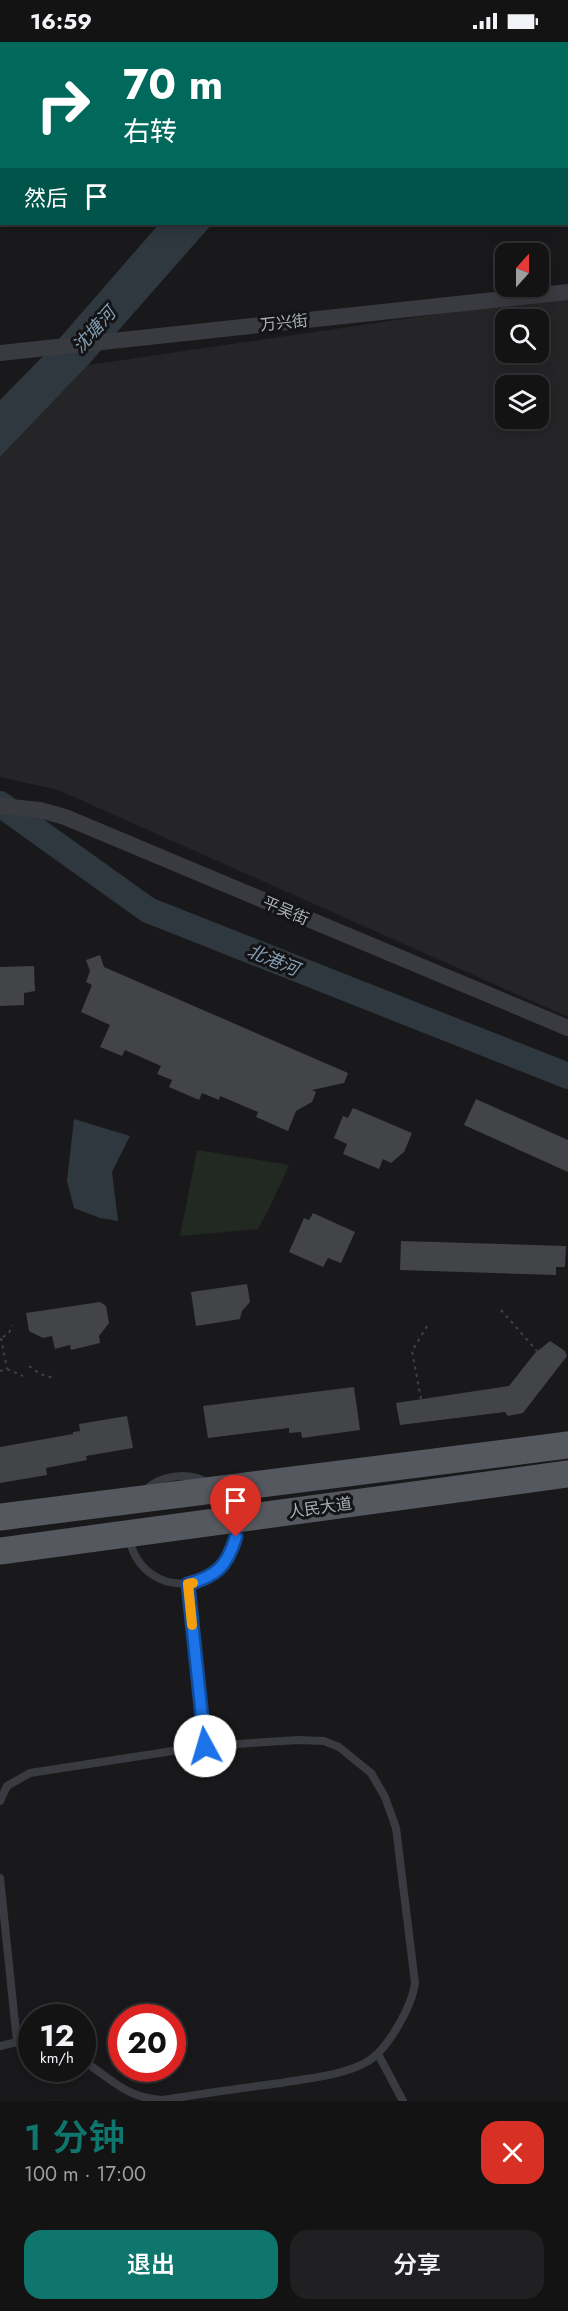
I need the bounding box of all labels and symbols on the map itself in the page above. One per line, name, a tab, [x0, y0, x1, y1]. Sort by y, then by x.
north arrow	[495, 243, 549, 297]
water label: 沈塘河	[66, 299, 124, 359]
street label: 万兴街	[259, 309, 309, 336]
street label: 平吴街	[259, 890, 312, 930]
water label: 北港河	[243, 938, 306, 983]
pin	[210, 1475, 261, 1537]
street label: 人民大道	[287, 1492, 353, 1523]
position arrow	[173, 1714, 237, 1778]
speed limit sign: 20	[108, 2004, 186, 2082]

